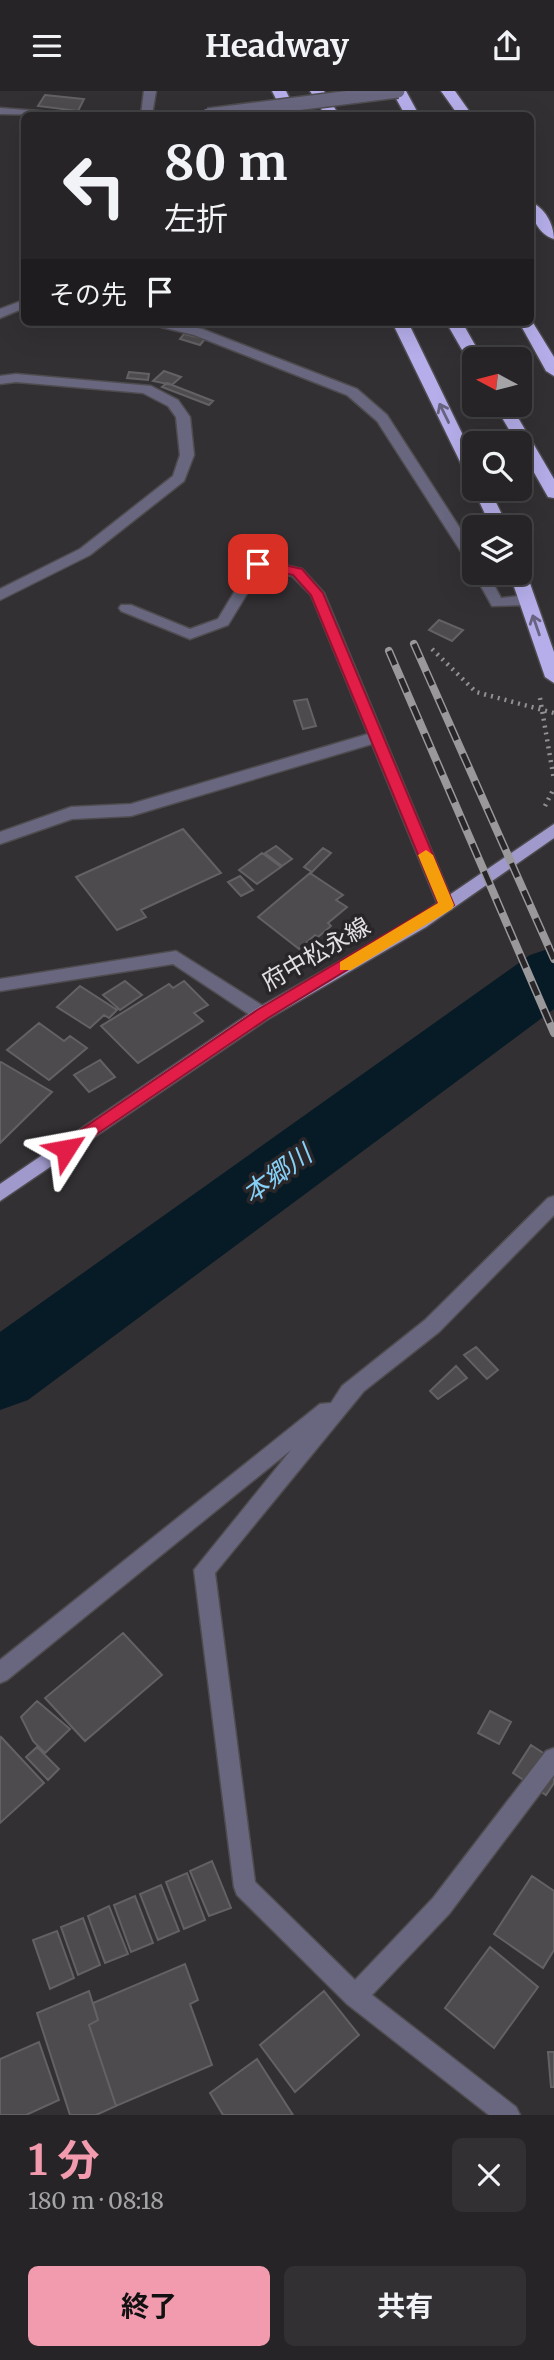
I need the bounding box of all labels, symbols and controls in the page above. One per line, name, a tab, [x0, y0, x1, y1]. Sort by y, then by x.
text: Headway	[205, 26, 349, 66]
icon: menu	[28, 27, 66, 65]
icon: share	[488, 27, 526, 65]
text: 80 m	[164, 132, 287, 193]
icon: left	[49, 140, 140, 231]
text: 左折	[164, 199, 228, 239]
icon: arrive	[141, 273, 179, 311]
text: その先	[49, 278, 127, 311]
north arrow	[462, 347, 532, 417]
map controls	[462, 347, 532, 585]
one-way arrow	[437, 403, 451, 424]
button: search	[462, 431, 532, 501]
button: layers	[462, 515, 532, 585]
pin	[228, 534, 288, 594]
icon: arrive	[239, 545, 277, 583]
one-way arrow	[529, 614, 541, 636]
street label: 府中松永線	[256, 910, 375, 997]
position arrow	[29, 1112, 103, 1186]
water label: 本郷川	[235, 1136, 320, 1210]
text: 1 分	[28, 2134, 99, 2186]
button: close	[452, 2138, 526, 2212]
text: 180 m · 08:18	[28, 2186, 164, 2215]
button: 終了	[28, 2266, 270, 2346]
button: 共有	[284, 2266, 526, 2346]

